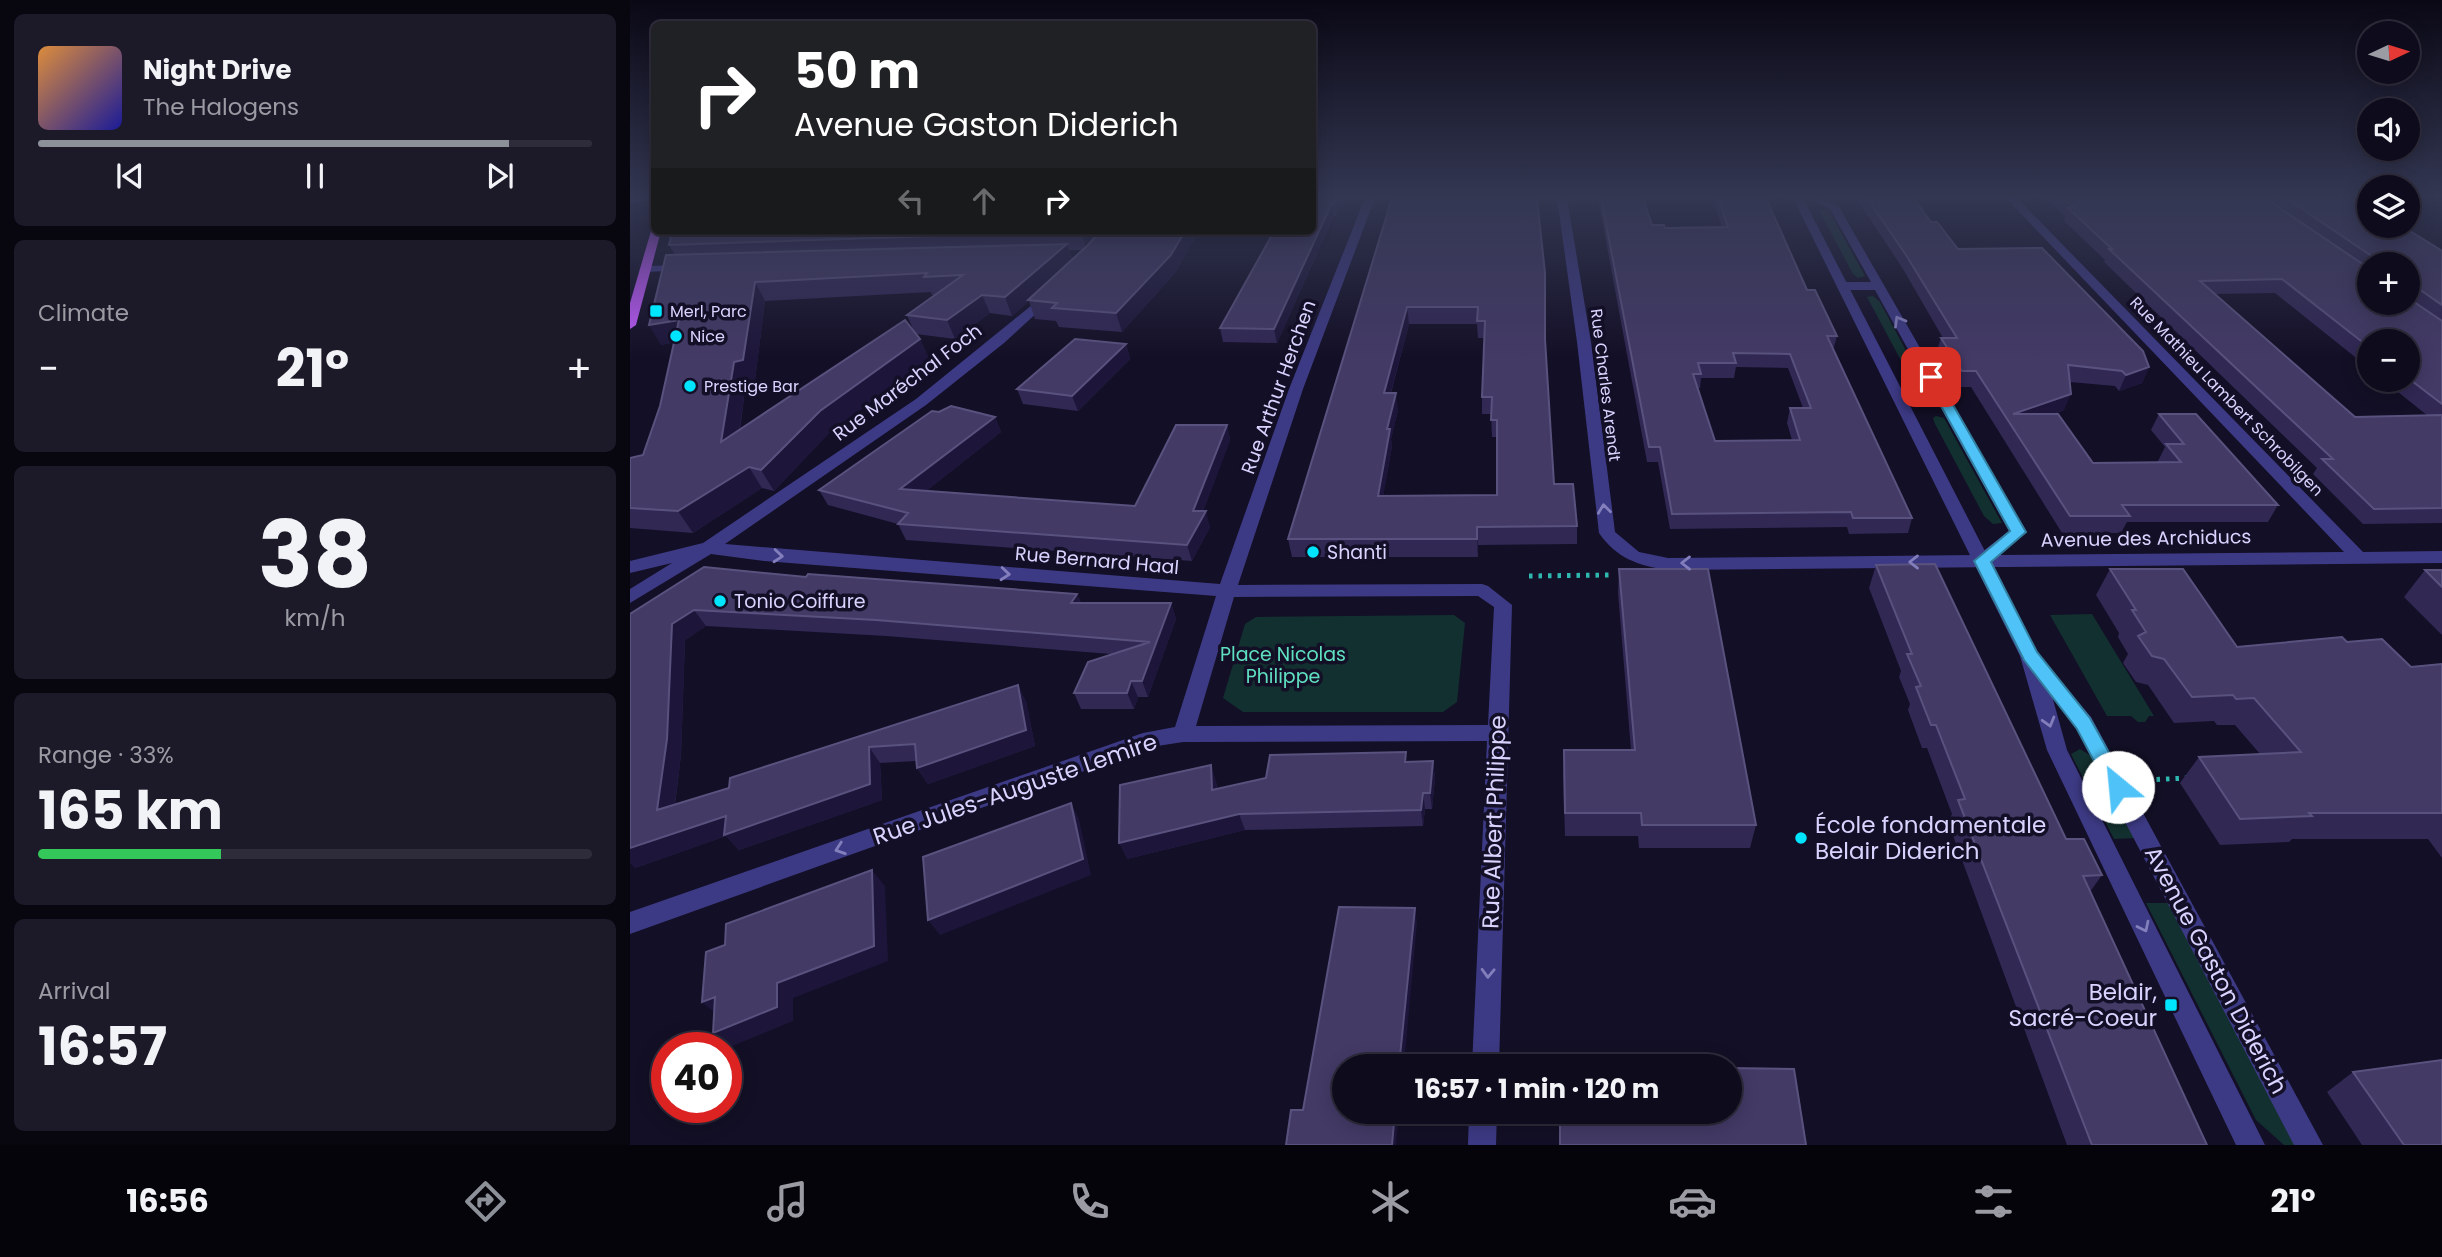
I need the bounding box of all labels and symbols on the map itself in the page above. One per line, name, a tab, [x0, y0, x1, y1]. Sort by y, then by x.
north arrow	[2357, 21, 2420, 84]
street label: Rue Mathieu Lambert Schrobilgen	[2125, 291, 2328, 501]
street label: Rue Arthur Herchen	[1234, 296, 1323, 478]
place label: Merl, Parc	[670, 300, 747, 323]
marker: Merl, Parc	[648, 303, 664, 319]
street label: Rue Charles Arendt	[1585, 307, 1626, 463]
one-way arrow	[1894, 316, 1907, 328]
street label: Rue Maréchal Foch	[827, 317, 987, 447]
place label: Nice	[690, 325, 725, 348]
marker: Nice	[668, 328, 684, 344]
pin	[1901, 347, 1961, 407]
place label: Prestige Bar	[704, 375, 799, 398]
marker: Prestige Bar	[682, 378, 698, 394]
one-way arrow	[1597, 503, 1612, 515]
street label: Avenue des Archiducs	[2040, 523, 2252, 554]
place label: Shanti	[1327, 539, 1387, 566]
street label: Rue Bernard Haal	[1014, 540, 1180, 581]
marker: Shanti	[1305, 544, 1321, 560]
one-way arrow	[773, 548, 784, 563]
one-way arrow	[1908, 554, 1919, 569]
one-way arrow	[1681, 556, 1692, 571]
one-way arrow	[1000, 566, 1011, 581]
place label: Tonio Coiffure	[734, 588, 866, 615]
marker: Tonio Coiffure	[712, 593, 728, 609]
park label: Place Nicolas Philippe	[1220, 641, 1346, 690]
street label: Rue Albert Philippe	[1474, 715, 1514, 929]
one-way arrow	[2040, 715, 2055, 727]
street label: Rue Jules-Auguste Lemire	[869, 725, 1161, 853]
position arrow	[2081, 750, 2155, 824]
place label: École fondamentale Belair Diderich	[1815, 809, 2046, 867]
marker: École fondamentale Belair Diderich	[1793, 830, 1809, 846]
street label: Avenue Gaston Diderich	[2137, 840, 2295, 1100]
one-way arrow	[834, 841, 847, 855]
one-way arrow	[2136, 920, 2150, 933]
one-way arrow	[1481, 967, 1496, 978]
place label: Belair, Sacré-Coeur	[2008, 976, 2157, 1034]
marker: Belair, Sacré-Coeur	[2163, 997, 2179, 1013]
speed limit sign: 40	[651, 1032, 742, 1123]

